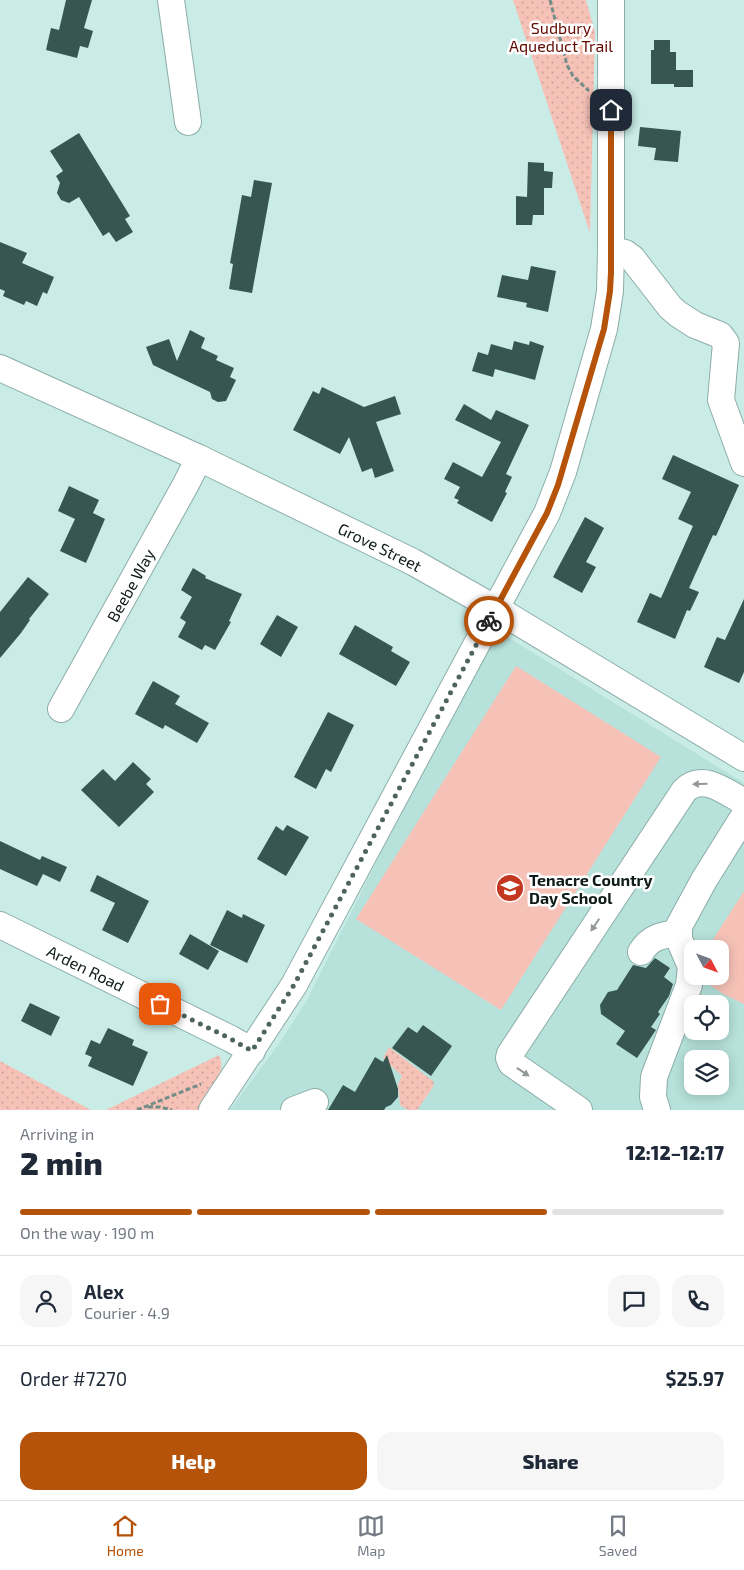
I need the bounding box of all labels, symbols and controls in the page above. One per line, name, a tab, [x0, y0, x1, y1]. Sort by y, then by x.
park label: Sudbury Aqueduct Trail	[509, 18, 613, 55]
pin	[590, 89, 632, 131]
icon: home	[597, 96, 625, 124]
street label: Grove Street	[336, 518, 425, 575]
street label: Beebe Way	[102, 545, 158, 625]
courier	[464, 596, 514, 646]
icon: bike	[475, 607, 503, 635]
one-way arrow	[692, 780, 708, 788]
place label: Tenacre Country Day School	[529, 870, 653, 908]
school or university icon: Tenacre Country Day School	[495, 873, 525, 903]
one-way arrow	[590, 918, 600, 931]
street label: Arden Road	[44, 940, 128, 995]
north arrow	[684, 940, 729, 985]
map controls	[684, 940, 729, 1095]
pin	[139, 983, 181, 1025]
icon: bag	[146, 990, 174, 1018]
button: locate	[684, 995, 729, 1040]
button: layers	[684, 1050, 729, 1095]
one-way arrow	[517, 1067, 530, 1077]
text: Arriving in	[20, 1124, 94, 1143]
text: 12:12–12:17	[626, 1141, 724, 1164]
text: 2 min	[20, 1143, 103, 1181]
text: On the way · 190 m	[20, 1223, 154, 1242]
button: person	[20, 1275, 72, 1327]
button: chat	[608, 1275, 660, 1327]
button: phone	[672, 1275, 724, 1327]
text: Alex	[84, 1280, 124, 1303]
text: Courier · 4.9	[84, 1303, 170, 1322]
text: Order #7270	[20, 1367, 127, 1390]
text: $25.97	[666, 1367, 724, 1390]
button: Help	[20, 1432, 367, 1490]
button: Share	[377, 1432, 724, 1490]
tab: Home	[107, 1512, 144, 1559]
tab: Map	[357, 1512, 385, 1559]
tab: Saved	[599, 1512, 637, 1559]

